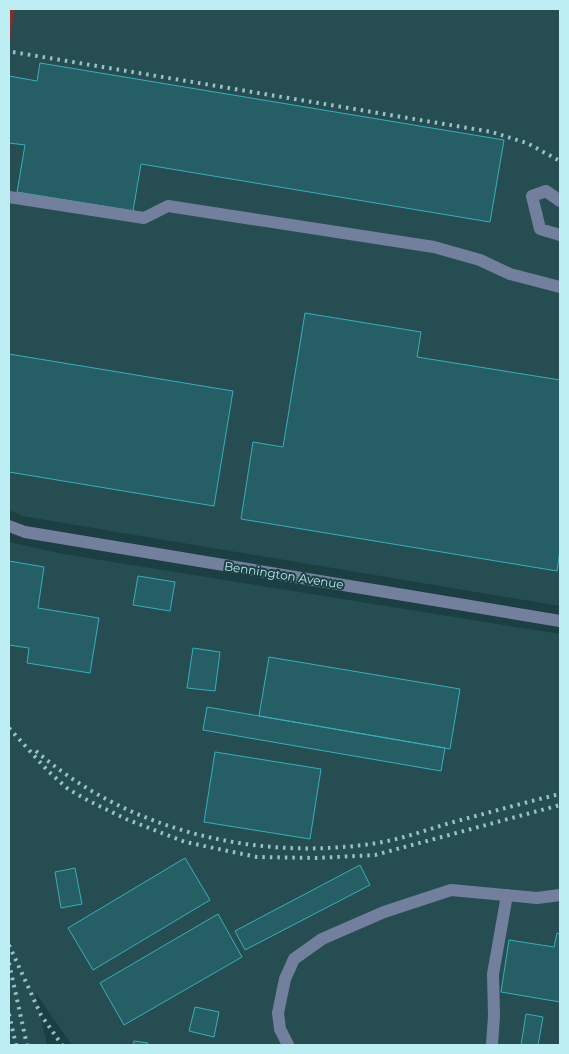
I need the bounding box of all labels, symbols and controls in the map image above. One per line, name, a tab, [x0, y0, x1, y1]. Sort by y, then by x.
street label: Bennington Avenue	[223, 558, 345, 592]

